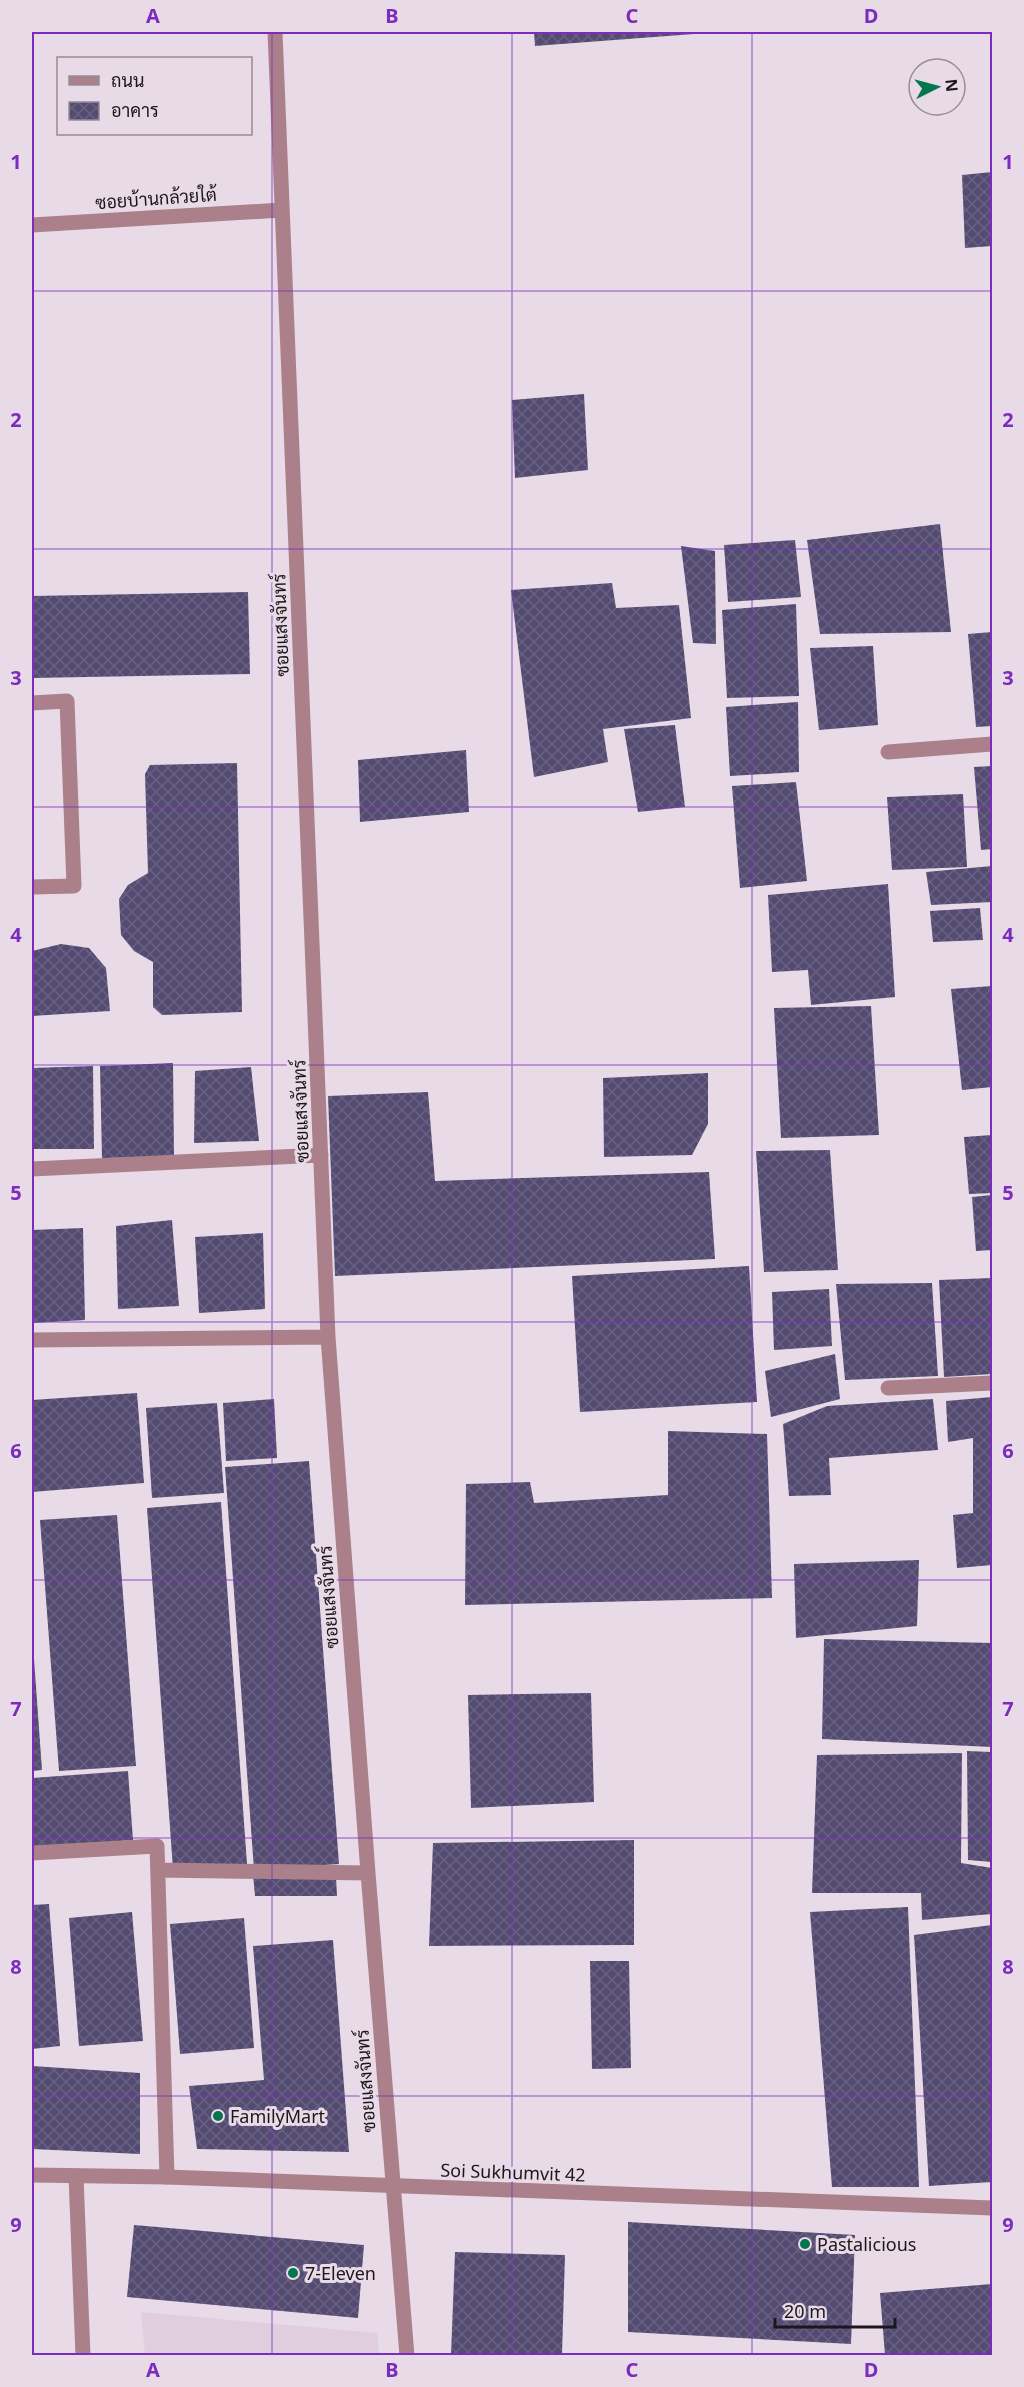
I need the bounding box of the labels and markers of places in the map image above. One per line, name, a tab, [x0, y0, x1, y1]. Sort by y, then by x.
place label: FamilyMart	[230, 2104, 326, 2128]
marker: FamilyMart	[211, 2109, 225, 2123]
place label: Pastalicious	[817, 2232, 916, 2256]
marker: Pastalicious	[798, 2237, 812, 2251]
place label: 7-Eleven	[305, 2261, 376, 2285]
marker: 7-Eleven	[286, 2266, 300, 2280]

